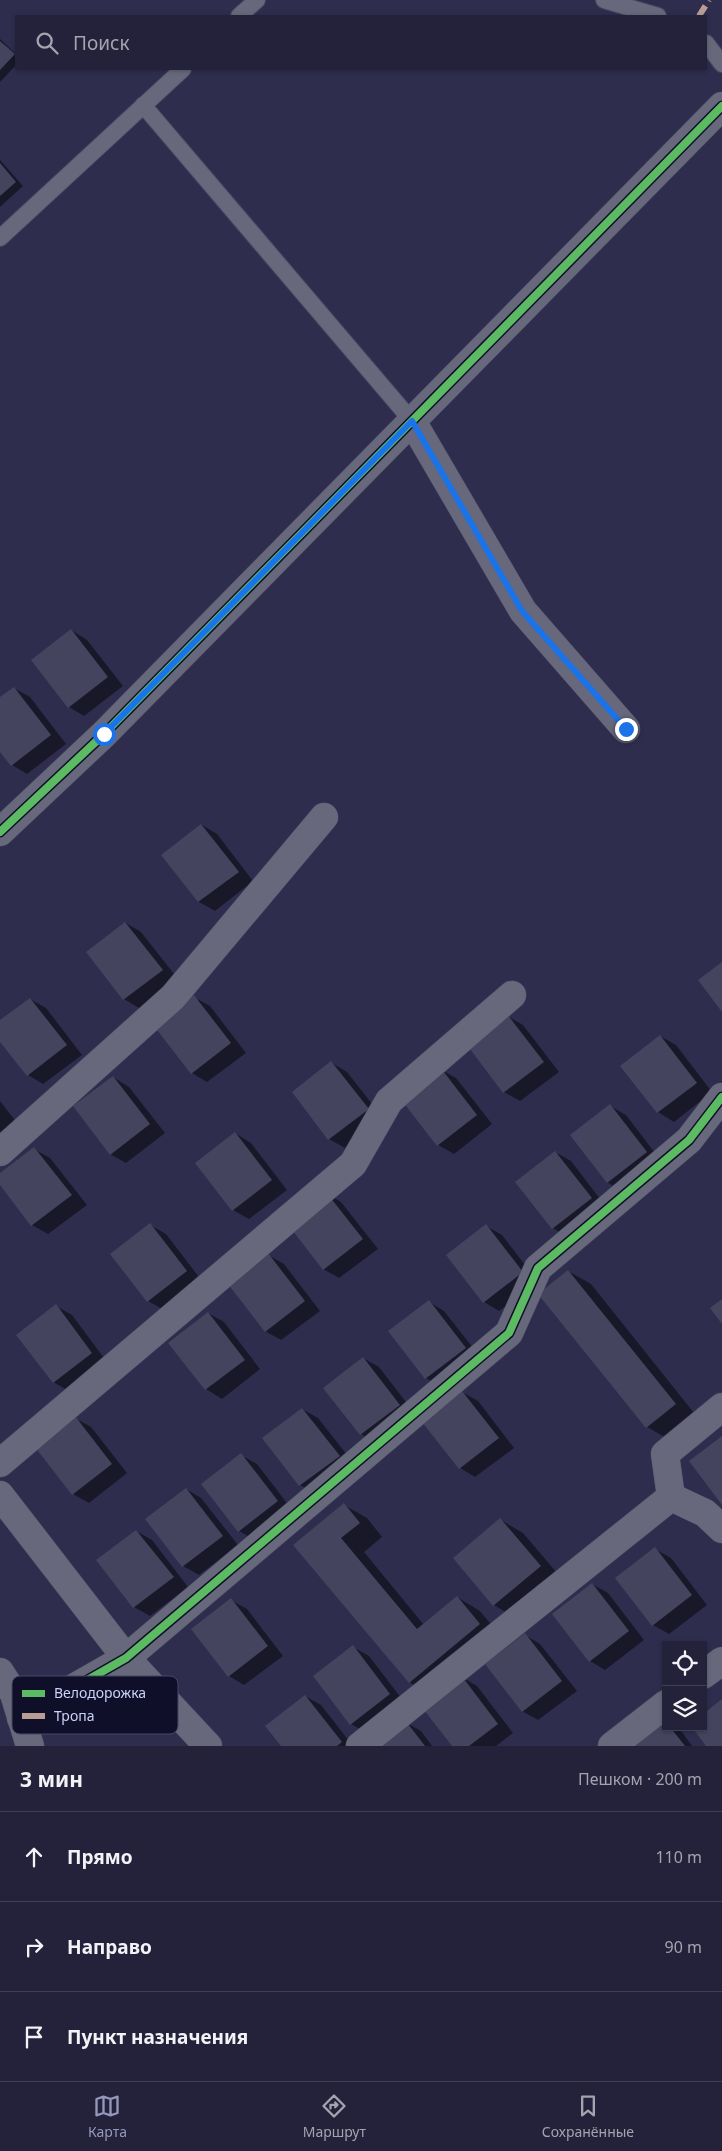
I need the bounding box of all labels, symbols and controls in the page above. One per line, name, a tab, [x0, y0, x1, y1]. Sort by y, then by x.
search box	[15, 15, 707, 70]
icon: search	[33, 29, 61, 57]
text: Поиск	[73, 30, 129, 56]
route end	[615, 718, 638, 741]
route start	[93, 723, 116, 746]
map controls	[662, 1641, 707, 1731]
button: locate	[662, 1641, 707, 1686]
legend	[12, 1676, 178, 1734]
text: Велодорожка	[54, 1683, 146, 1702]
button: layers	[662, 1686, 707, 1731]
text: Тропа	[54, 1706, 94, 1725]
text: 3 мин	[20, 1765, 83, 1793]
text: Пешком · 200 m	[578, 1768, 702, 1790]
icon: ahead	[20, 1843, 48, 1871]
text: Прямо	[67, 1844, 133, 1870]
text: 110 m	[655, 1846, 702, 1868]
icon: right	[20, 1933, 48, 1961]
text: Направо	[67, 1934, 152, 1960]
text: 90 m	[665, 1936, 702, 1958]
icon: arrive	[20, 2023, 48, 2051]
text: Пункт назначения	[67, 2024, 248, 2050]
tab: Карта	[88, 2092, 127, 2141]
tab: Маршрут	[303, 2092, 366, 2141]
tab: Сохранённые	[542, 2092, 634, 2141]

